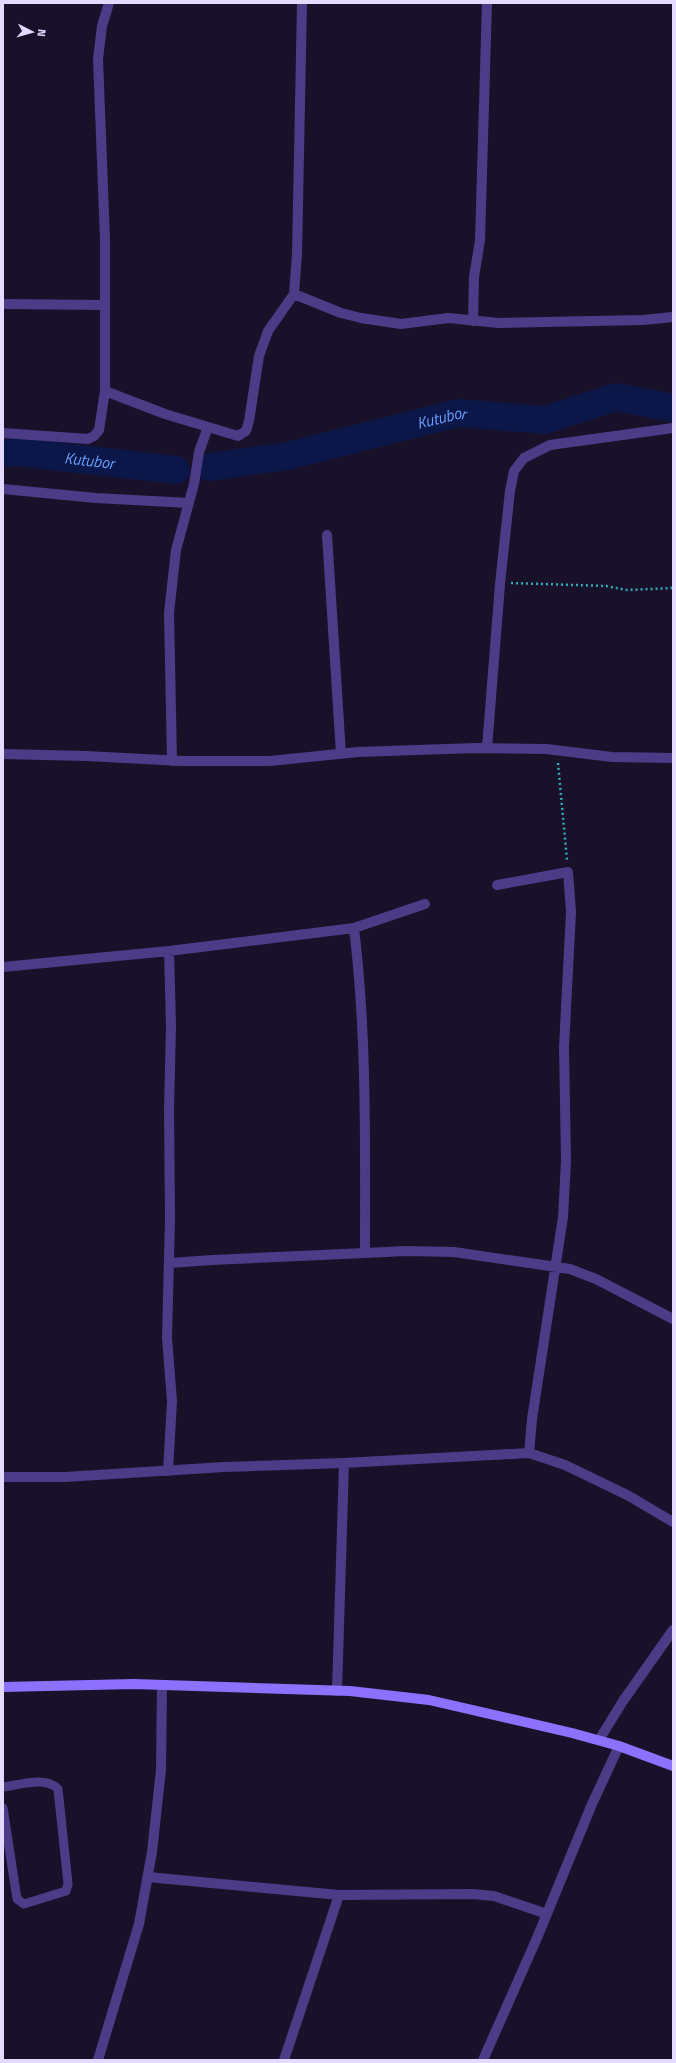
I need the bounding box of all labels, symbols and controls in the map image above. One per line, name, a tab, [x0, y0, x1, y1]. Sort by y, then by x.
north arrow	[12, 12, 52, 52]
text: N	[34, 28, 50, 38]
water label: Kutubor	[414, 400, 469, 435]
water label: Kutubor	[63, 445, 118, 475]

